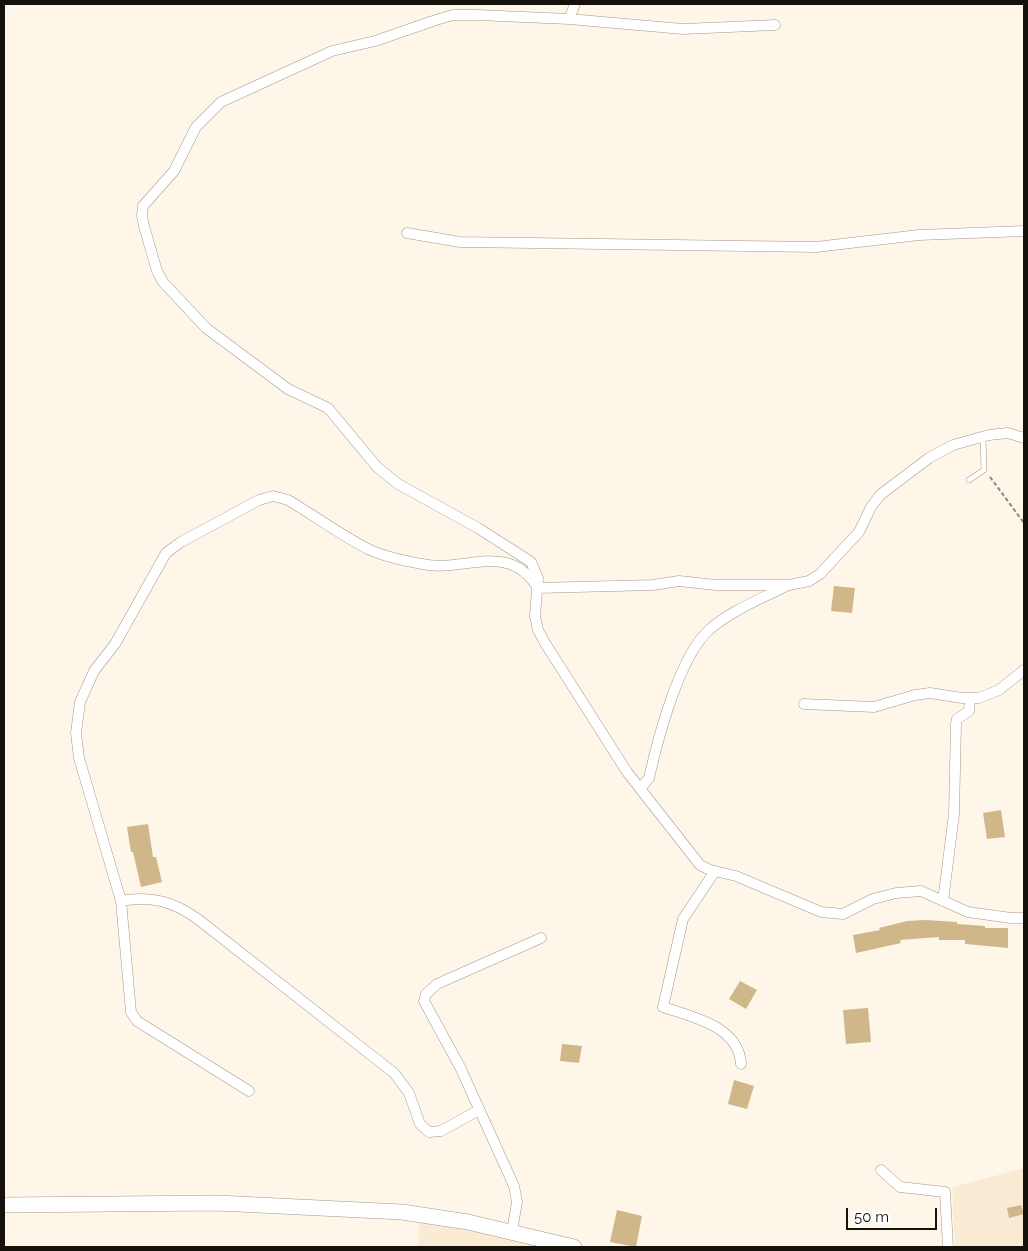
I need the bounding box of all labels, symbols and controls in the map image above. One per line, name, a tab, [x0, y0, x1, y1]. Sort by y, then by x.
scale bar	[848, 1198, 939, 1230]
text: 50 m	[854, 1208, 889, 1226]

